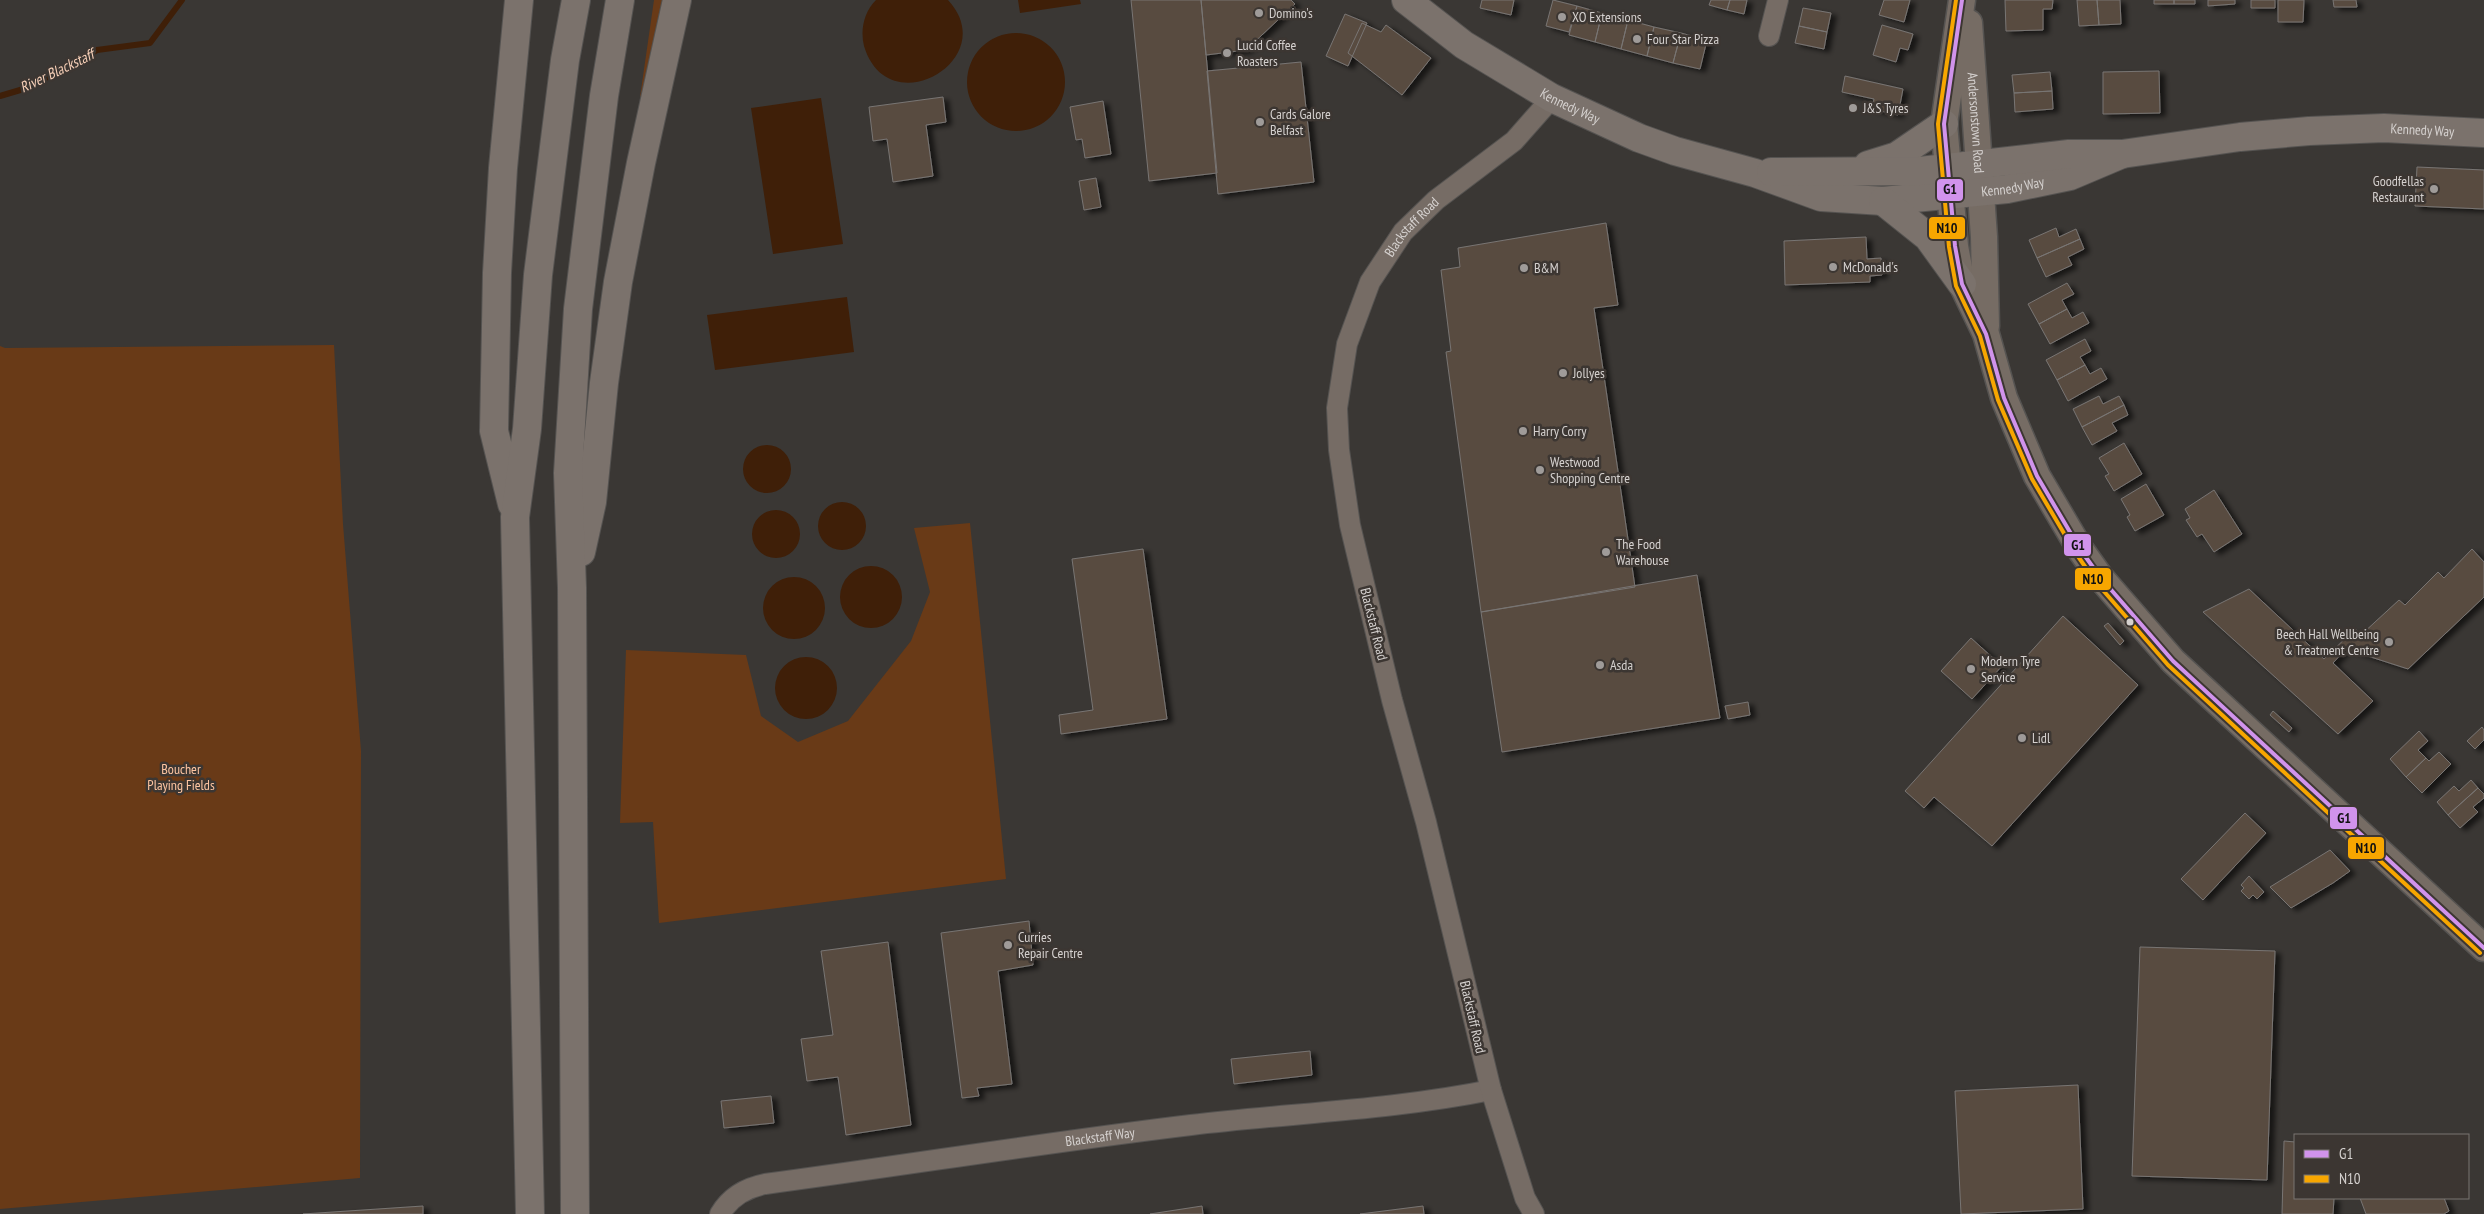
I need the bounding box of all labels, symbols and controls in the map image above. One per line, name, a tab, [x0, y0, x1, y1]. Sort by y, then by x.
place label: Domino's	[1269, 4, 1313, 22]
marker: Domino's	[1253, 7, 1265, 19]
place label: XO Extensions	[1572, 8, 1642, 26]
marker: XO Extensions	[1556, 11, 1568, 23]
place label: Four Star Pizza	[1647, 30, 1719, 48]
marker: Four Star Pizza	[1631, 33, 1643, 45]
place label: Lucid Coffee Roasters	[1237, 36, 1296, 70]
water label: River Blackstaff	[16, 43, 100, 97]
marker: Lucid Coffee Roasters	[1221, 47, 1233, 59]
street label: Andersonstown Road	[1963, 72, 1989, 174]
street label: Kennedy Way	[1537, 84, 1603, 128]
place label: J&S Tyres	[1862, 99, 1909, 117]
marker: J&S Tyres	[1847, 102, 1859, 114]
place label: Cards Galore Belfast	[1270, 105, 1331, 139]
marker: Cards Galore Belfast	[1254, 116, 1266, 128]
street label: Kennedy Way	[2390, 119, 2455, 141]
street label: Kennedy Way	[1980, 172, 2047, 200]
place label: Goodfellas Restaurant	[2372, 172, 2424, 206]
line badge: G1	[1936, 178, 1964, 202]
text: G1	[1943, 180, 1957, 198]
marker: Goodfellas Restaurant	[2428, 183, 2440, 195]
street label: Blackstaff Road	[1380, 193, 1443, 260]
line badge: N10	[1928, 216, 1966, 240]
text: N10	[1937, 219, 1958, 237]
place label: McDonald's	[1843, 258, 1898, 276]
place label: B&M	[1534, 259, 1559, 277]
marker: McDonald's	[1827, 261, 1839, 273]
marker: B&M	[1518, 262, 1530, 274]
place label: Jollyes	[1572, 364, 1605, 382]
marker: Jollyes	[1557, 367, 1569, 379]
place label: Harry Corry	[1533, 422, 1587, 440]
marker: Harry Corry	[1517, 425, 1529, 437]
place label: Westwood Shopping Centre	[1550, 453, 1630, 487]
marker: Westwood Shopping Centre	[1534, 464, 1546, 476]
line badge: G1	[2063, 533, 2092, 557]
place label: The Food Warehouse	[1616, 535, 1669, 569]
text: G1	[2071, 536, 2085, 554]
marker: The Food Warehouse	[1600, 546, 1612, 558]
line badge: N10	[2074, 567, 2112, 591]
text: N10	[2083, 570, 2104, 588]
street label: Blackstaff Road	[1356, 586, 1392, 662]
unlabelled marker	[2125, 617, 2135, 627]
place label: Beech Hall Wellbeing & Treatment Centre	[2276, 625, 2379, 659]
marker: Beech Hall Wellbeing & Treatment Centre	[2383, 636, 2395, 648]
place label: Modern Tyre Service	[1981, 652, 2040, 686]
place label: Asda	[1610, 656, 1633, 674]
marker: Asda	[1594, 659, 1606, 671]
marker: Modern Tyre Service	[1965, 663, 1977, 675]
place label: Lidl	[2032, 729, 2051, 747]
marker: Lidl	[2016, 732, 2028, 744]
park label: Boucher Playing Fields	[147, 760, 215, 794]
line badge: G1	[2329, 806, 2358, 830]
text: G1	[2337, 809, 2351, 827]
line badge: N10	[2347, 836, 2385, 860]
text: N10	[2356, 839, 2377, 857]
place label: Curries Repair Centre	[1018, 928, 1083, 962]
marker: Curries Repair Centre	[1002, 939, 1014, 951]
street label: Blackstaff Road	[1456, 979, 1490, 1055]
street label: Blackstaff Way	[1064, 1123, 1136, 1150]
legend	[2294, 1134, 2469, 1199]
text: G1	[2339, 1144, 2353, 1163]
text: N10	[2339, 1169, 2361, 1188]

